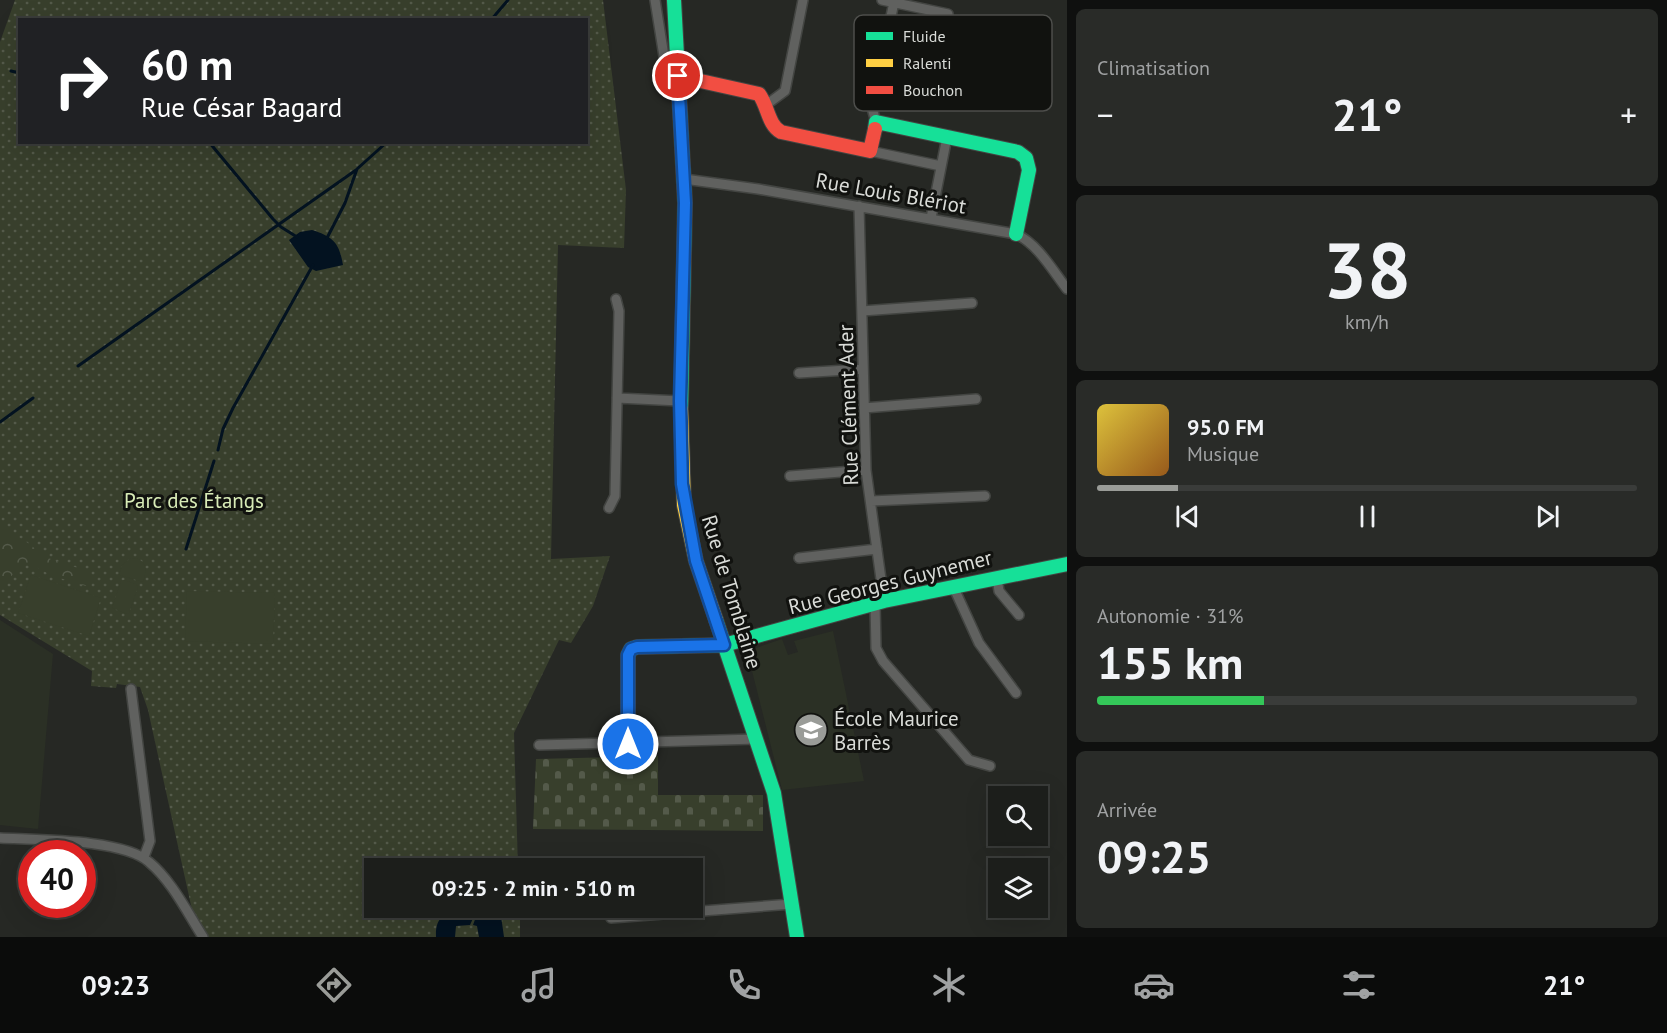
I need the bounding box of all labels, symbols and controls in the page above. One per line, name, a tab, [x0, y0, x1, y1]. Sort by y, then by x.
legend	[854, 15, 1052, 111]
text: Fluide	[903, 26, 946, 46]
text: 60 m	[141, 37, 233, 92]
icon: right	[42, 42, 120, 120]
pin	[652, 50, 703, 101]
text: Ralenti	[903, 53, 952, 73]
text: Climatisation	[1097, 55, 1210, 81]
icon: arrive	[661, 59, 694, 92]
text: Bouchon	[903, 80, 963, 100]
text: 21°	[1332, 85, 1402, 143]
text: Rue César Bagard	[141, 90, 342, 124]
text: −	[1097, 93, 1114, 136]
text: +	[1620, 93, 1637, 136]
street label: Rue Louis Blériot	[814, 166, 968, 220]
text: 38	[1323, 219, 1411, 320]
text: km/h	[1345, 309, 1389, 335]
street label: Rue Clément Ader	[832, 324, 864, 486]
text: 95.0 FM	[1187, 413, 1264, 441]
text: Musique	[1187, 441, 1259, 467]
park label: Parc des Étangs	[124, 487, 264, 514]
icon: previous	[1171, 500, 1204, 533]
icon: pause	[1351, 500, 1384, 533]
icon: next	[1531, 500, 1564, 533]
street label: Rue de Tomblaine	[696, 512, 768, 672]
street label: Rue Georges Guynemer	[785, 544, 995, 620]
text: Autonomie · 31%	[1097, 603, 1243, 629]
text: 155 km	[1097, 633, 1243, 691]
place label: École Maurice Barrès	[834, 705, 959, 756]
position arrow	[596, 712, 660, 776]
school or university icon: École Maurice Barrès	[793, 712, 829, 748]
map controls	[988, 786, 1048, 918]
button: search	[988, 786, 1048, 846]
text: Arrivée	[1097, 797, 1157, 823]
text: 09:25	[1097, 827, 1211, 885]
speed limit sign: 40	[18, 840, 96, 918]
button: layers	[988, 858, 1048, 918]
text: 09:25 · 2 min · 510 m	[432, 874, 635, 902]
icon: directions	[313, 964, 355, 1006]
icon: music	[518, 964, 560, 1006]
icon: phone	[723, 964, 765, 1006]
icon: climate	[928, 964, 970, 1006]
icon: car	[1133, 964, 1175, 1006]
icon: filters	[1338, 964, 1380, 1006]
text: 09:23	[82, 968, 150, 1002]
text: 21°	[1543, 968, 1585, 1002]

